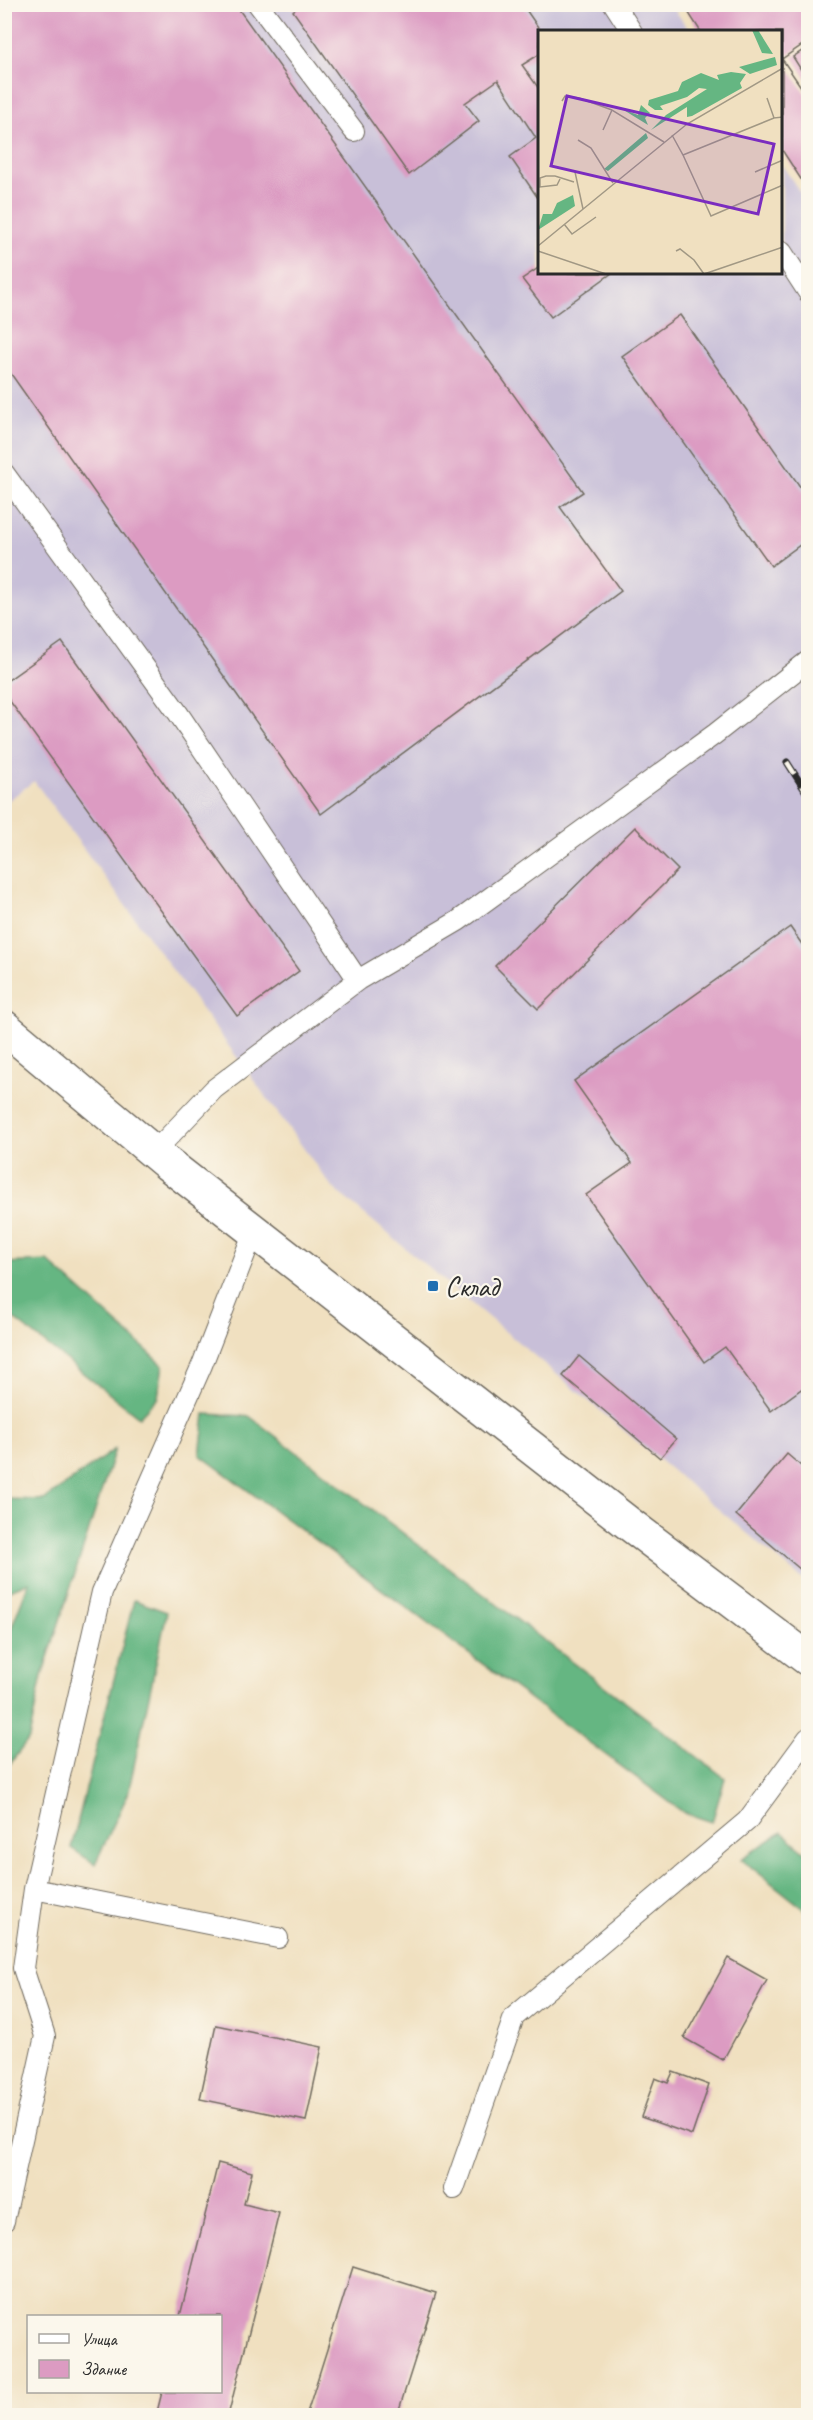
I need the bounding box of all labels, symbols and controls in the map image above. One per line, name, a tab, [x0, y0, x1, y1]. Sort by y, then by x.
inset map	[538, 30, 783, 274]
place label: Склад	[445, 1269, 501, 1304]
marker: Склад	[426, 1279, 440, 1293]
legend	[27, 2315, 222, 2393]
text: Улица	[81, 2328, 118, 2350]
text: Здание	[81, 2358, 127, 2380]

